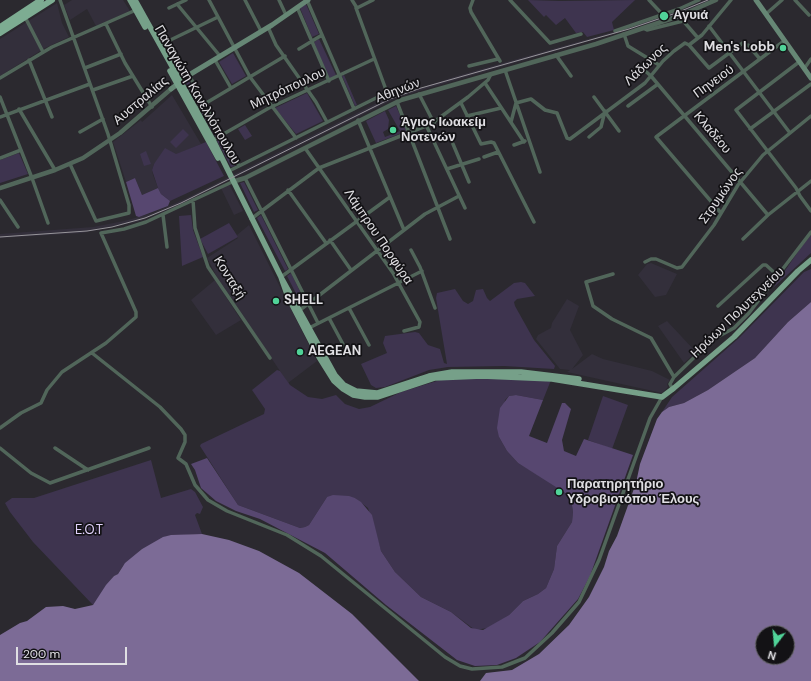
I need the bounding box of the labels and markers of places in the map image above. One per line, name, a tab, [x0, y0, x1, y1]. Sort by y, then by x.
place label: Αγυιά	[673, 8, 708, 24]
marker: Αγυιά	[658, 10, 670, 22]
place label: Men's Lobb	[704, 40, 775, 56]
marker: Men's Lobb	[778, 43, 788, 53]
place label: Άγιος Ιωακείμ Νοτενών	[401, 115, 486, 146]
marker: Άγιος Ιωακείμ Νοτενών	[388, 125, 398, 135]
place label: SHELL	[284, 293, 323, 309]
marker: SHELL	[271, 296, 281, 306]
place label: AEGEAN	[308, 344, 361, 360]
marker: AEGEAN	[295, 347, 305, 357]
place label: Παρατηρητήριο Υδροβιοτόπου Έλους	[567, 477, 699, 508]
marker: Παρατηρητήριο Υδροβιοτόπου Έλους	[554, 487, 564, 497]

